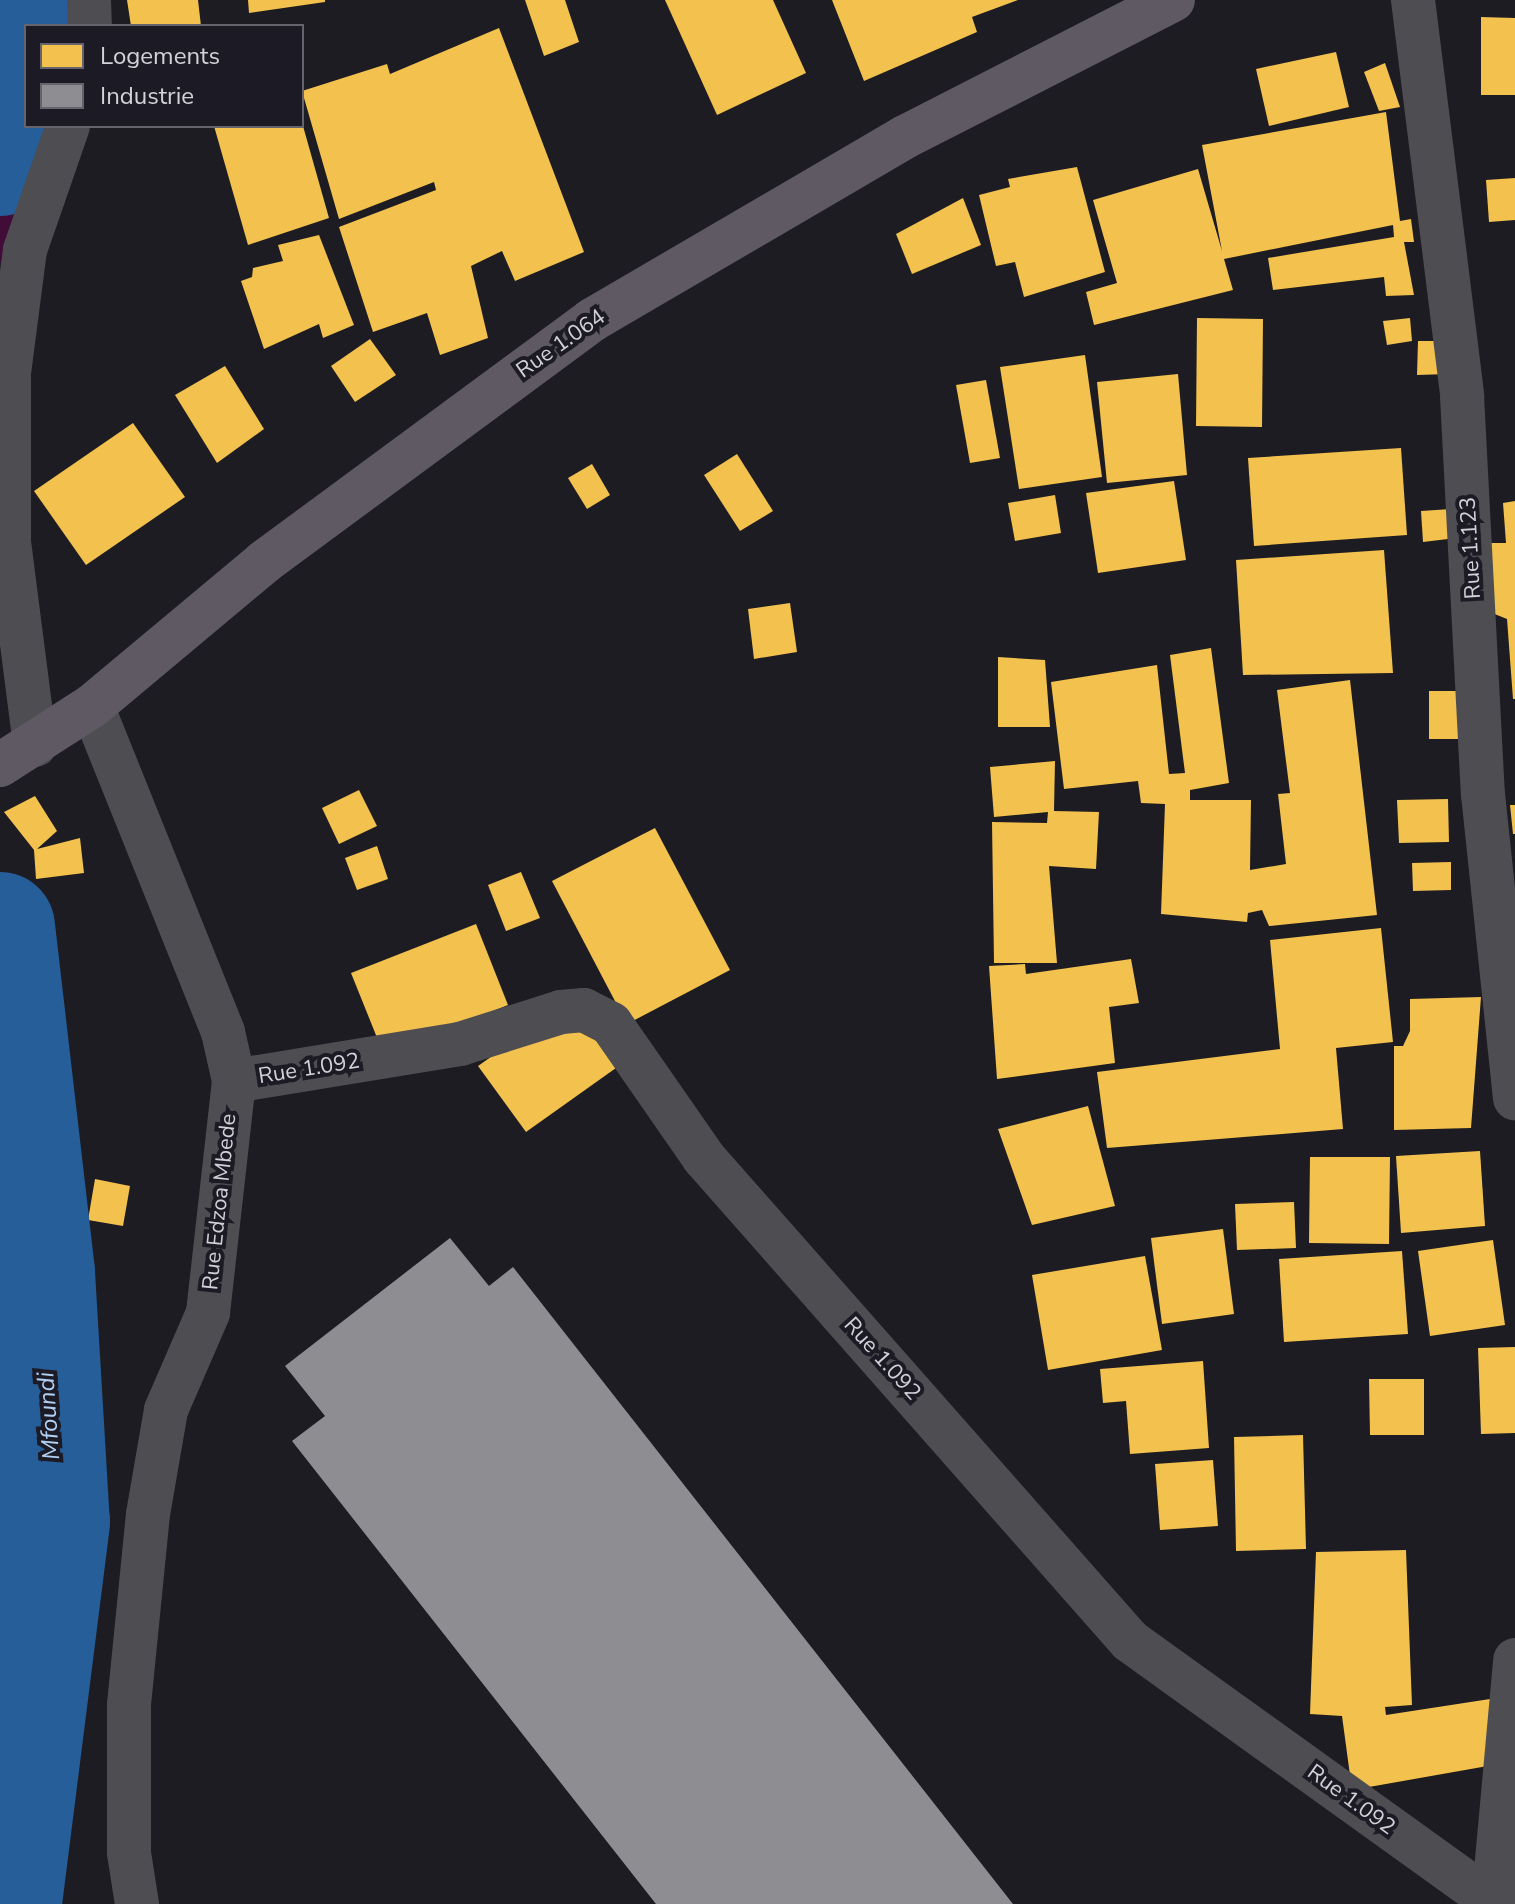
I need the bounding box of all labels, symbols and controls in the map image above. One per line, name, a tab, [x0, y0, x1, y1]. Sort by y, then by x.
legend	[24, 24, 304, 128]
text: Logements	[100, 40, 220, 72]
text: Industrie	[100, 80, 194, 112]
street label: Rue 1.064	[512, 304, 610, 384]
street label: Rue 1.123	[1455, 496, 1487, 600]
street label: Rue 1.092	[256, 1048, 362, 1090]
street label: Rue Edzoa Mbede	[198, 1112, 242, 1292]
street label: Rue 1.092	[838, 1312, 926, 1406]
water label: Mfoundi	[32, 1371, 66, 1461]
street label: Rue 1.092	[1302, 1759, 1400, 1841]

